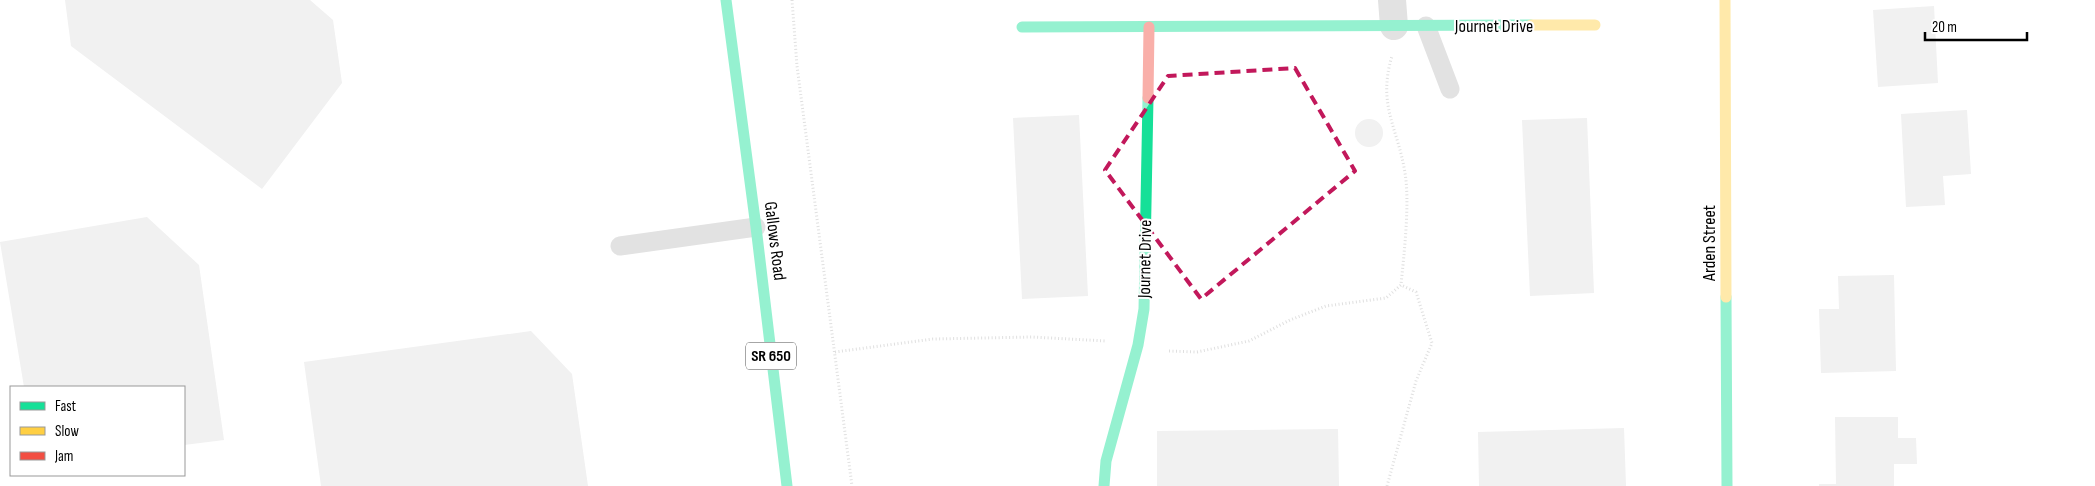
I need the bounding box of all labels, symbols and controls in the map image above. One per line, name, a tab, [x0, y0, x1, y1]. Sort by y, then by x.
scale bar	[1925, 10, 2028, 42]
street label: Journet Drive	[1454, 16, 1533, 37]
text: 20 m	[1932, 18, 1957, 37]
street label: Gallows Road	[760, 200, 790, 282]
street label: Arden Street	[1699, 204, 1720, 282]
street label: Journet Drive	[1134, 220, 1156, 299]
road number: SR 650	[746, 342, 796, 370]
legend	[10, 386, 185, 476]
text: Fast	[55, 397, 77, 416]
text: Slow	[55, 422, 79, 441]
text: Jam	[54, 447, 73, 466]

